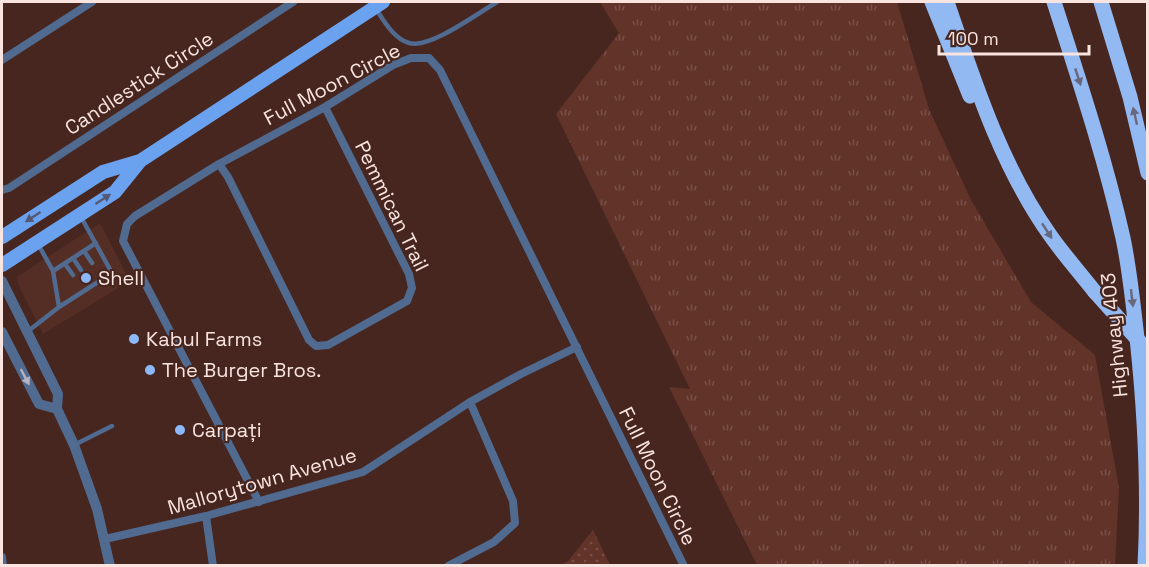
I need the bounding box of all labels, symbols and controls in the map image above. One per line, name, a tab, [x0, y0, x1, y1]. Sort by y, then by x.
scale bar	[939, 18, 1089, 56]
street label: Candlestick Circle	[60, 25, 218, 141]
text: 100 m	[948, 27, 999, 50]
street label: Full Moon Circle	[259, 37, 405, 131]
one-way arrow	[1074, 68, 1083, 86]
one-way arrow	[1129, 107, 1139, 126]
street label: Pemmican Trail	[349, 137, 435, 275]
one-way arrow	[95, 193, 111, 205]
one-way arrow	[25, 211, 41, 222]
one-way arrow	[1042, 223, 1053, 239]
place label: Shell	[98, 265, 144, 291]
marker: Shell	[79, 271, 93, 285]
street label: Highway 403	[1095, 272, 1133, 398]
one-way arrow	[1128, 289, 1137, 308]
place label: Kabul Farms	[146, 326, 262, 352]
marker: Kabul Farms	[127, 332, 141, 346]
place label: The Burger Bros.	[162, 357, 321, 383]
marker: The Burger Bros.	[143, 363, 157, 377]
one-way arrow	[20, 368, 30, 385]
street label: Full Moon Circle	[613, 402, 703, 550]
place label: Carpați	[192, 417, 262, 443]
marker: Carpați	[173, 423, 187, 437]
street label: Mallorytown Avenue	[164, 442, 360, 520]

